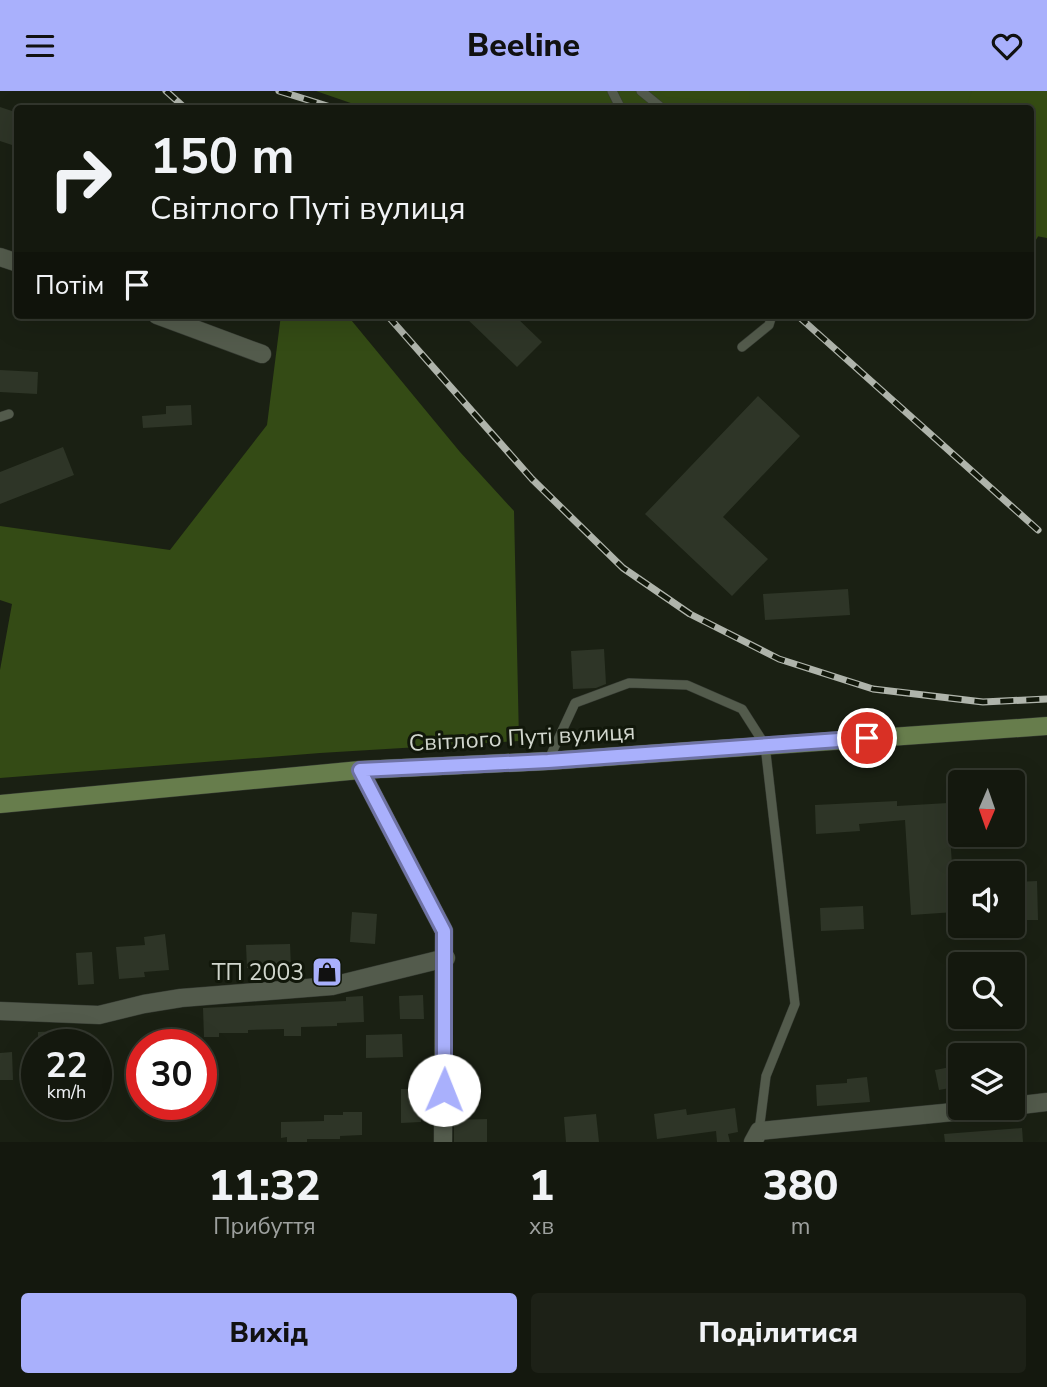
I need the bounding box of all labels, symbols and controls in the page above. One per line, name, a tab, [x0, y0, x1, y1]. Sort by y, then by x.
text: Beeline	[467, 24, 580, 67]
icon: menu	[21, 27, 59, 65]
icon: heart	[988, 27, 1026, 65]
text: 150 m	[150, 123, 294, 190]
icon: right	[35, 133, 126, 224]
text: Світлого Путі вулиця	[150, 187, 466, 230]
icon: arrive	[118, 266, 156, 304]
text: Потім	[35, 268, 104, 303]
pin	[837, 708, 897, 768]
street label: Світлого Путі вулиця	[408, 716, 636, 759]
icon: arrive	[848, 719, 886, 757]
north arrow	[948, 770, 1026, 847]
map controls	[948, 770, 1025, 1120]
button: sound	[948, 861, 1025, 938]
button: search	[948, 952, 1025, 1029]
shop icon: ТП 2003	[310, 955, 344, 989]
place label: ТП 2003	[212, 957, 304, 988]
speed limit sign: 30	[126, 1029, 217, 1120]
text: 22	[45, 1042, 88, 1089]
button: layers	[948, 1043, 1025, 1120]
position arrow	[407, 1053, 481, 1127]
text: km/h	[47, 1080, 86, 1104]
text: 11:32	[209, 1158, 320, 1215]
text: 1	[529, 1158, 554, 1215]
text: 380	[763, 1158, 838, 1215]
text: Прибуття	[213, 1211, 316, 1242]
text: хв	[529, 1211, 554, 1242]
text: m	[791, 1211, 810, 1242]
button: Вихід	[21, 1293, 517, 1373]
button: Поділитися	[531, 1293, 1026, 1373]

